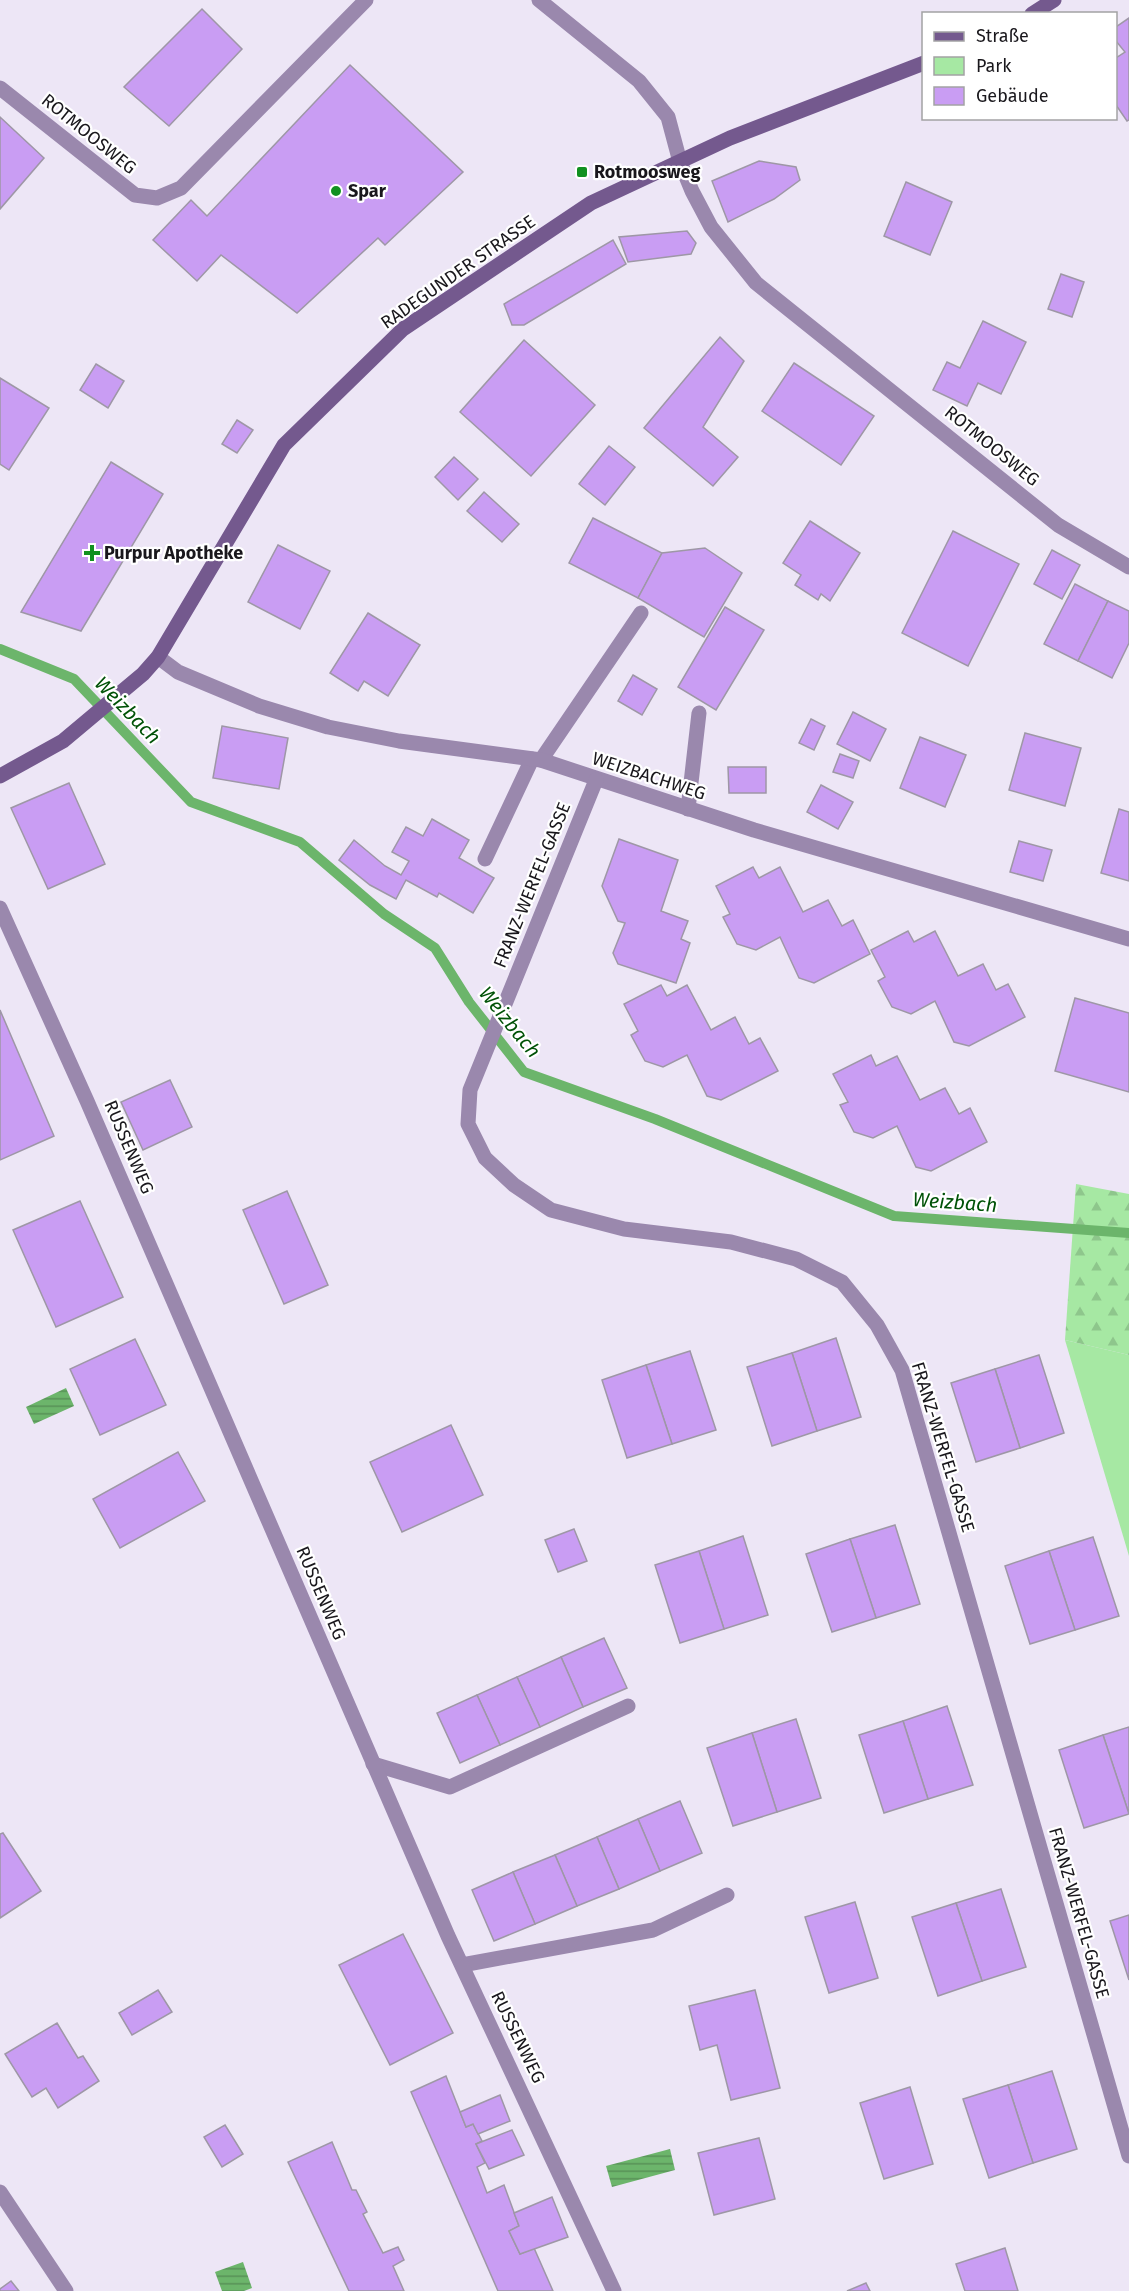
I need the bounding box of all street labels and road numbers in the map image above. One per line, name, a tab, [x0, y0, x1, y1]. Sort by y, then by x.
street label: ROTMOOSWEG	[37, 89, 141, 179]
street label: RADEGUNDER STRASSE	[376, 210, 540, 334]
street label: ROTMOOSWEG	[940, 401, 1044, 491]
street label: WEIZBACHWEG	[589, 747, 709, 805]
street label: FRANZ-WERFEL-GASSE	[489, 799, 575, 971]
street label: RUSSENWEG	[99, 1097, 159, 1197]
street label: FRANZ-WERFEL-GASSE	[907, 1359, 979, 1535]
street label: RUSSENWEG	[291, 1543, 351, 1643]
street label: FRANZ-WERFEL-GASSE	[1044, 1825, 1114, 2001]
street label: RUSSENWEG	[486, 1987, 550, 2087]

